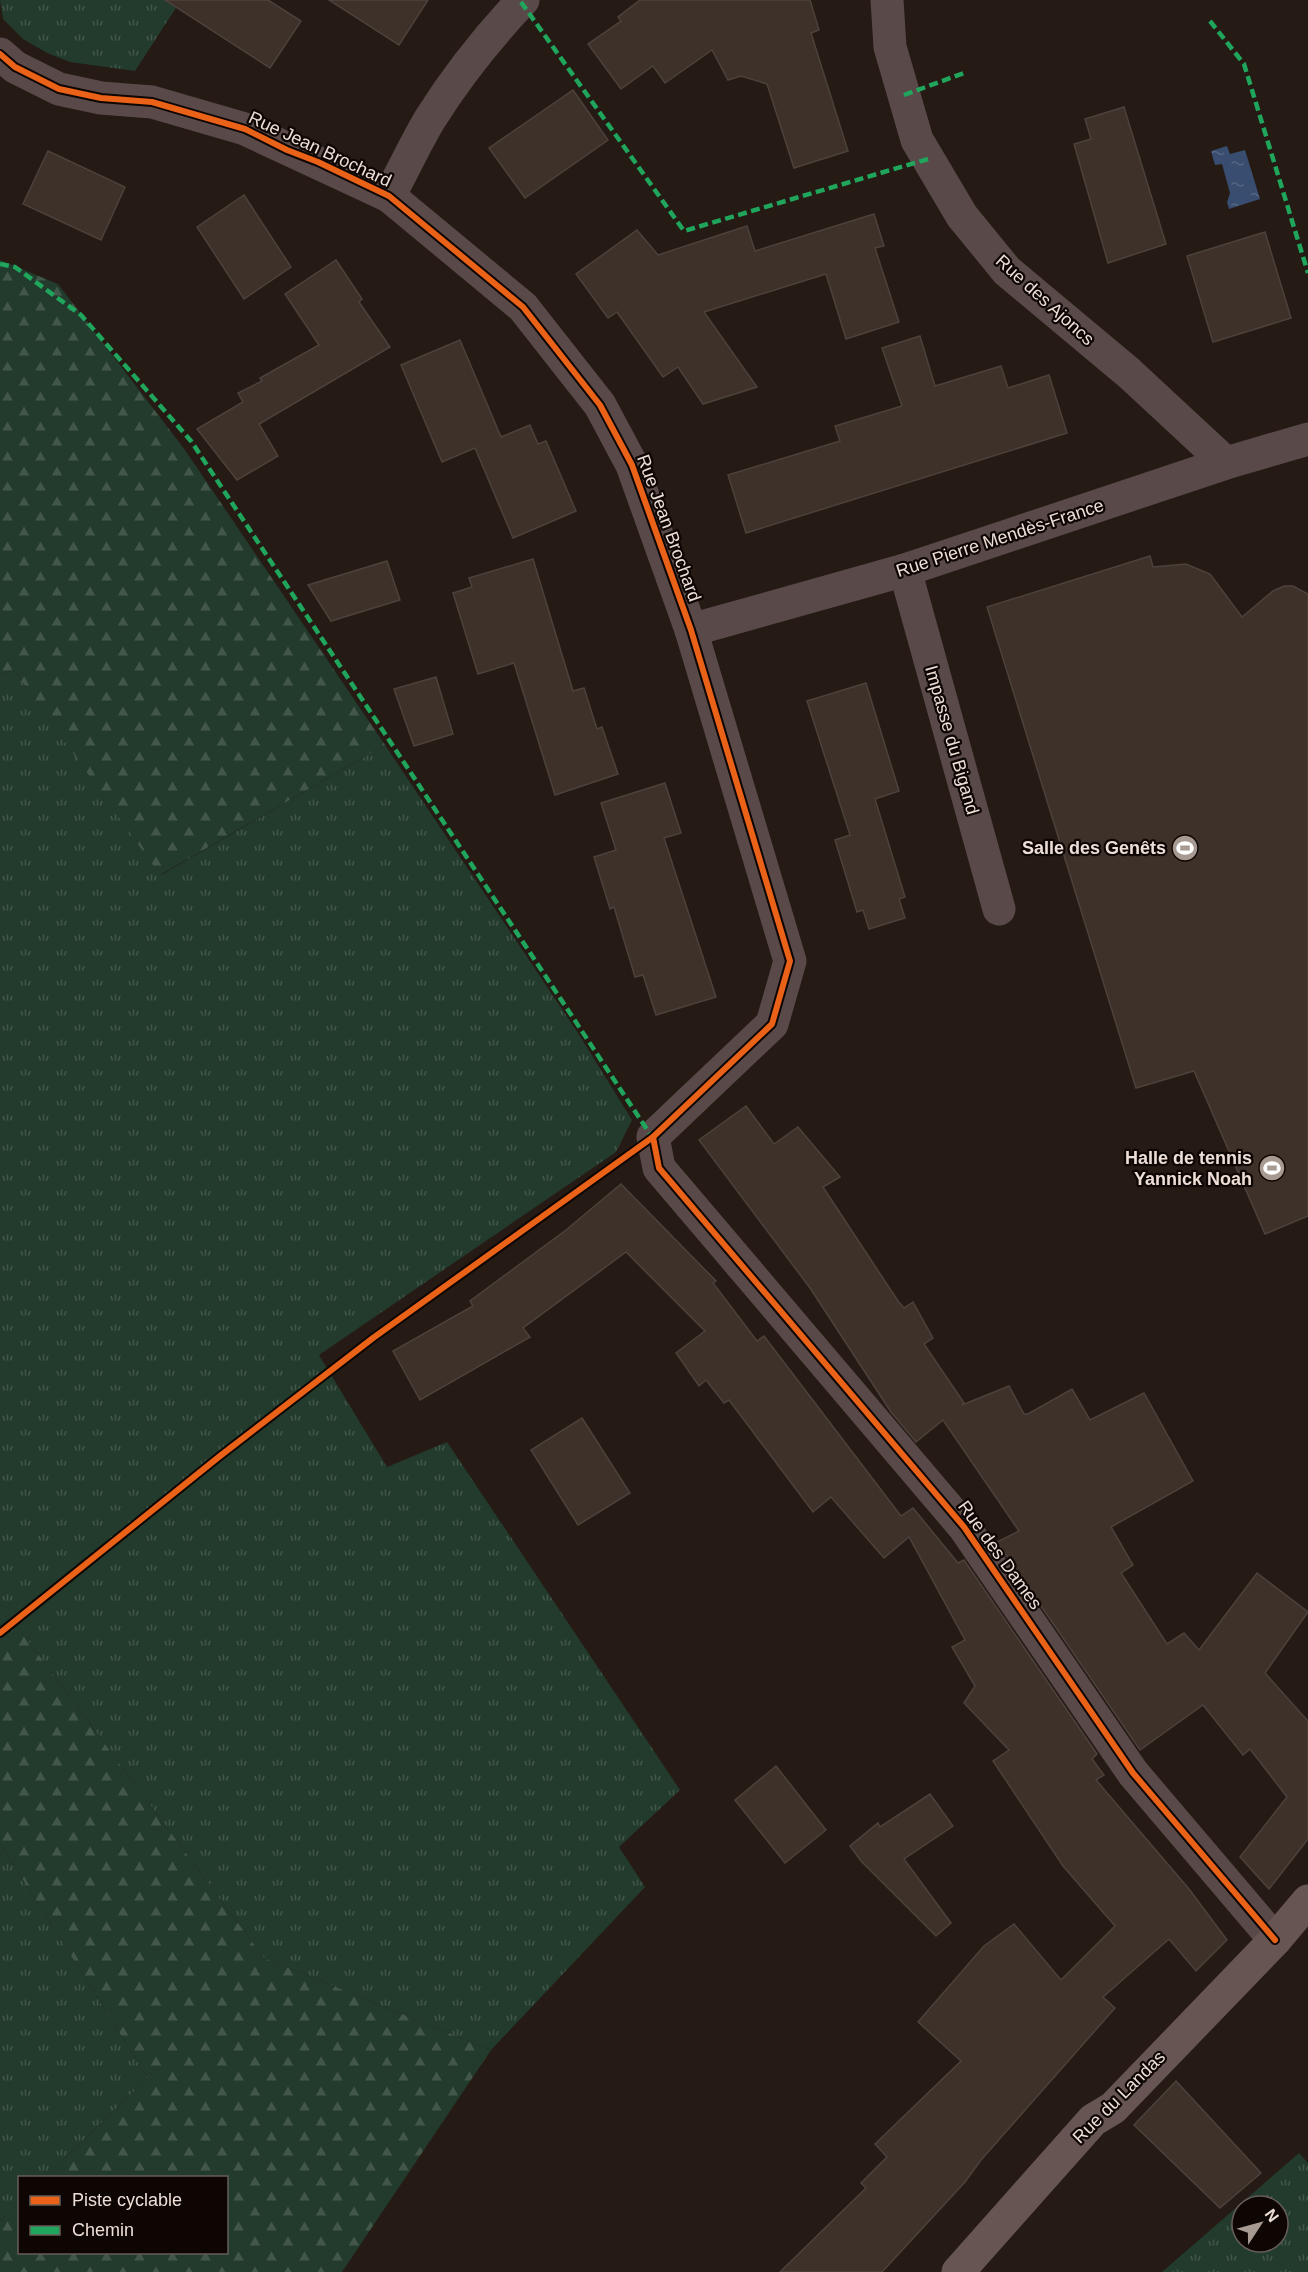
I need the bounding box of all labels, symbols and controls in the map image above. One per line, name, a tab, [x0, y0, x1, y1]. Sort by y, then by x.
street label: Rue Jean Brochard	[245, 107, 395, 191]
street label: Rue des Ajoncs	[992, 251, 1098, 349]
street label: Rue Jean Brochard	[633, 452, 705, 604]
street label: Rue Pierre Mendès-France	[894, 495, 1106, 581]
street label: Impasse du Bigand	[921, 663, 983, 817]
sports icon: Salle des Genêts	[1170, 833, 1200, 863]
place label: Salle des Genêts	[1022, 838, 1166, 858]
place label: Halle de tennis Yannick Noah	[1125, 1148, 1252, 1189]
sports icon: Halle de tennis Yannick Noah	[1257, 1153, 1287, 1183]
street label: Rue des Dames	[954, 1497, 1046, 1613]
street label: Rue du Landas	[1069, 2047, 1169, 2147]
legend	[18, 2176, 228, 2254]
text: Piste cyclable	[72, 2190, 182, 2210]
north arrow	[1230, 2194, 1290, 2254]
text: N	[1261, 2206, 1282, 2225]
text: Chemin	[72, 2220, 134, 2240]

